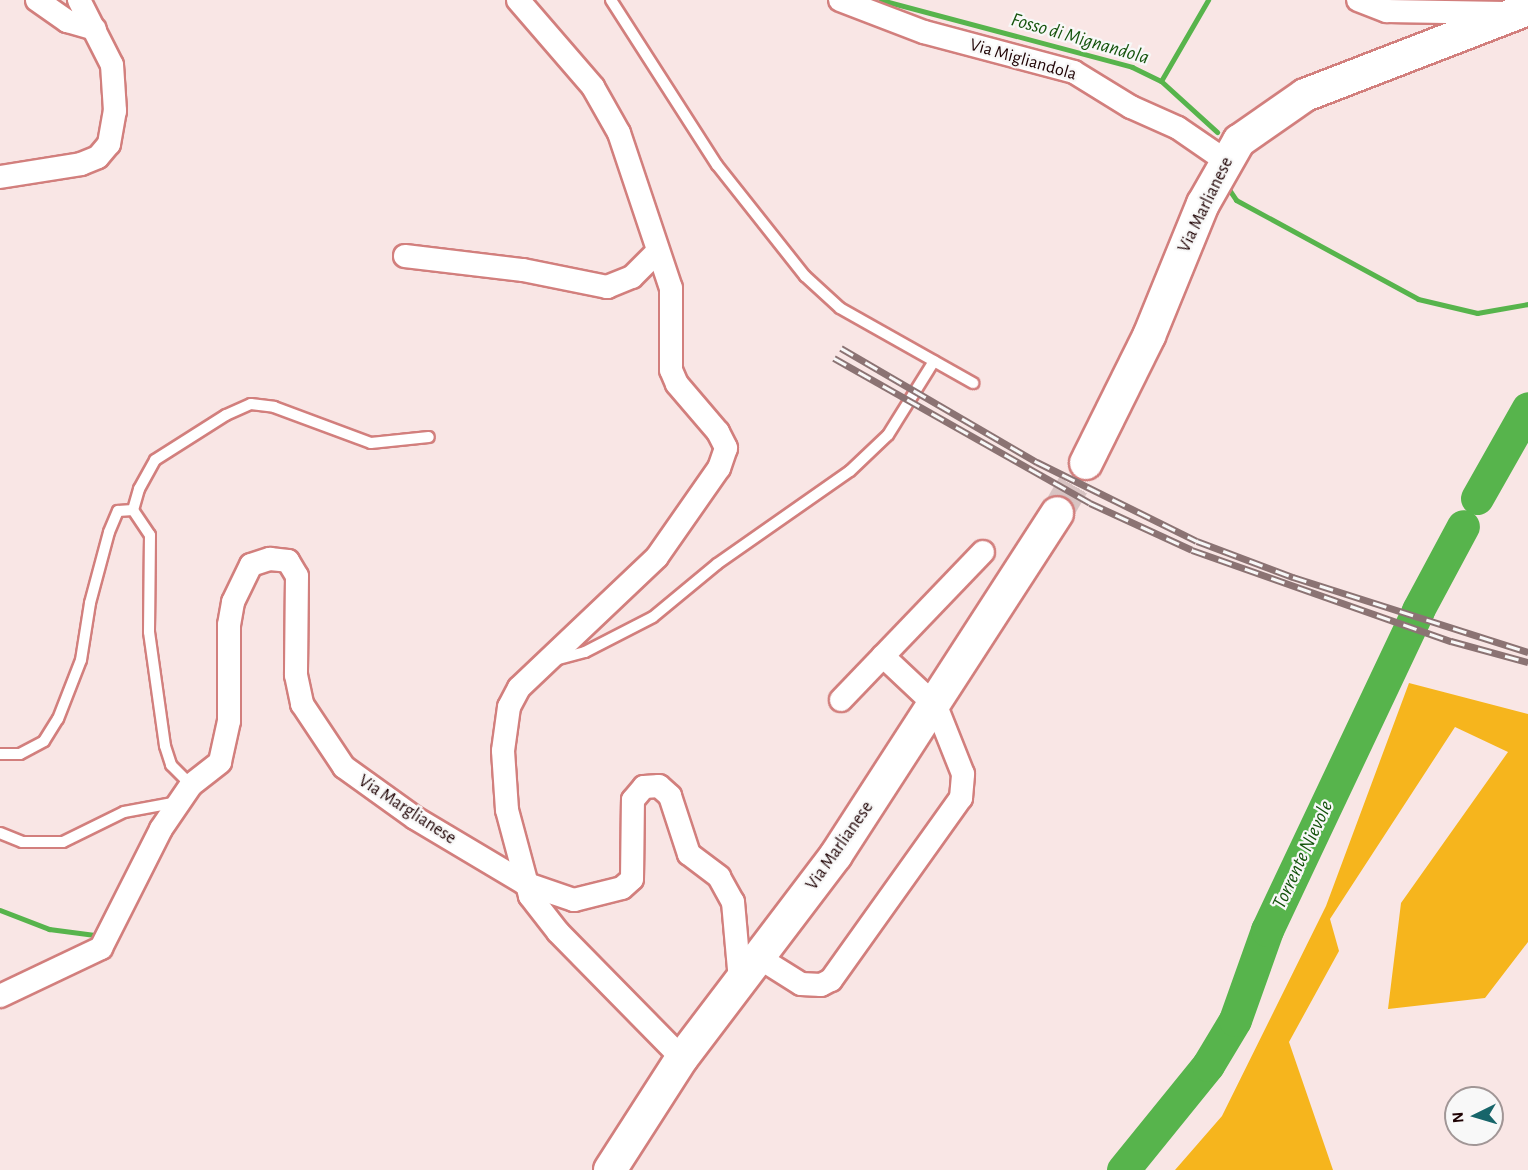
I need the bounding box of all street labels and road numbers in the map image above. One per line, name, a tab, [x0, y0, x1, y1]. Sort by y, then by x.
street label: Via Migliandola	[967, 34, 1079, 86]
street label: Via Marlianese	[1174, 154, 1238, 256]
street label: Via Marglianese	[354, 770, 460, 850]
street label: Via Marlianese	[802, 798, 878, 894]

